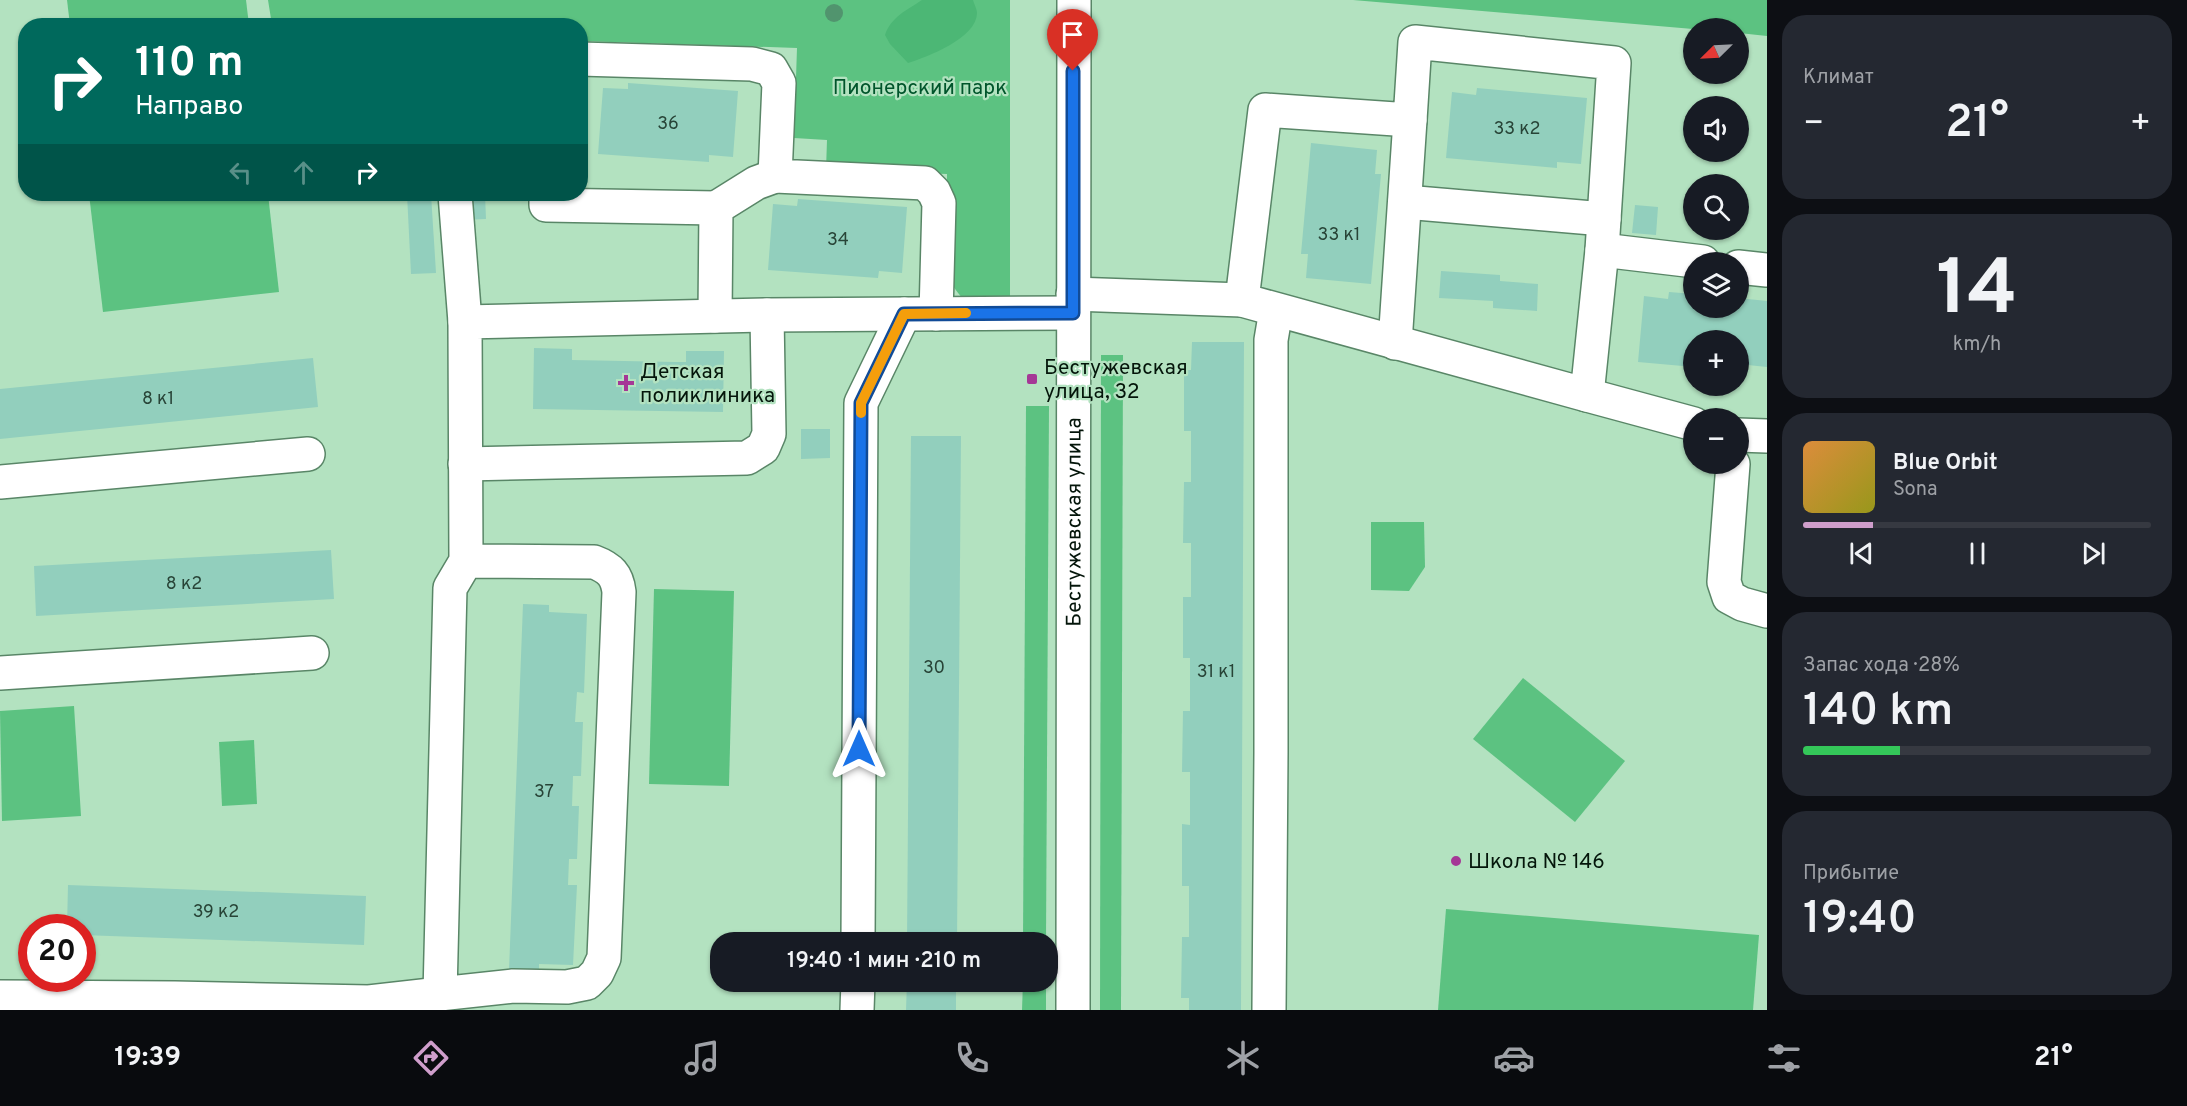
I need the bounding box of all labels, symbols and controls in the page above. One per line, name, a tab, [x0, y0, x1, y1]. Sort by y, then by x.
pin	[1047, 9, 1098, 71]
icon: arrive	[1056, 18, 1089, 51]
north arrow	[1683, 18, 1749, 84]
map controls	[1683, 18, 1749, 474]
text: 110 m	[135, 38, 244, 91]
icon: right	[36, 42, 114, 120]
text: Климат	[1803, 65, 1874, 91]
park label: Пионерский парк	[833, 75, 1007, 102]
text: Направо	[135, 90, 243, 124]
button: sound	[1683, 96, 1749, 162]
text: 21°	[1945, 96, 2009, 153]
text: −	[1803, 104, 1824, 146]
text: +	[2130, 104, 2151, 146]
house number: 36	[657, 113, 679, 136]
house number: 33 к2	[1493, 118, 1541, 141]
icon: left	[224, 156, 257, 189]
icon: ahead	[287, 156, 320, 189]
icon: right	[350, 156, 383, 189]
button: search	[1683, 174, 1749, 240]
house number: 33 к1	[1318, 224, 1360, 247]
house number: 34	[827, 229, 849, 252]
text: 14	[1936, 243, 2018, 342]
button: layers	[1683, 252, 1749, 318]
button: +	[1683, 330, 1749, 396]
text: km/h	[1953, 332, 2001, 358]
place label: Бестужевская улица, 32	[1044, 355, 1188, 406]
place label: Детская поликлиника	[640, 359, 775, 410]
marker: Бестужевская улица, 32	[1025, 372, 1039, 386]
marker: Детская поликлиника	[617, 374, 635, 392]
house number: 8 к1	[142, 388, 174, 411]
button: −	[1683, 408, 1749, 474]
street label: Бестужевская улица	[1061, 417, 1089, 627]
text: Blue Orbit	[1893, 450, 1998, 477]
text: Sona	[1893, 477, 1938, 503]
icon: previous	[1845, 537, 1878, 570]
icon: pause	[1961, 537, 1994, 570]
icon: next	[2077, 537, 2110, 570]
house number: 8 к2	[166, 573, 202, 596]
text: Запас хода · 28%	[1803, 653, 1960, 679]
house number: 30	[923, 657, 945, 680]
house number: 31 к1	[1197, 661, 1235, 684]
text: 140 km	[1803, 684, 1953, 741]
position arrow	[827, 717, 891, 781]
house number: 37	[534, 781, 554, 804]
place label: Школа № 146	[1468, 849, 1605, 876]
marker: Школа № 146	[1449, 854, 1463, 868]
text: Прибытие	[1803, 861, 1899, 887]
text: 19:40	[1803, 892, 1917, 949]
house number: 39 к2	[193, 901, 239, 924]
speed limit sign: 20	[18, 914, 96, 992]
text: 19:40 · 1 мин · 210 m	[787, 948, 981, 975]
icon: directions	[410, 1037, 452, 1079]
icon: music	[681, 1037, 723, 1079]
icon: phone	[951, 1037, 993, 1079]
icon: climate	[1222, 1037, 1264, 1079]
icon: car	[1493, 1037, 1535, 1079]
icon: filters	[1763, 1037, 1805, 1079]
text: 19:39	[114, 1041, 181, 1075]
text: 21°	[2034, 1041, 2073, 1075]

